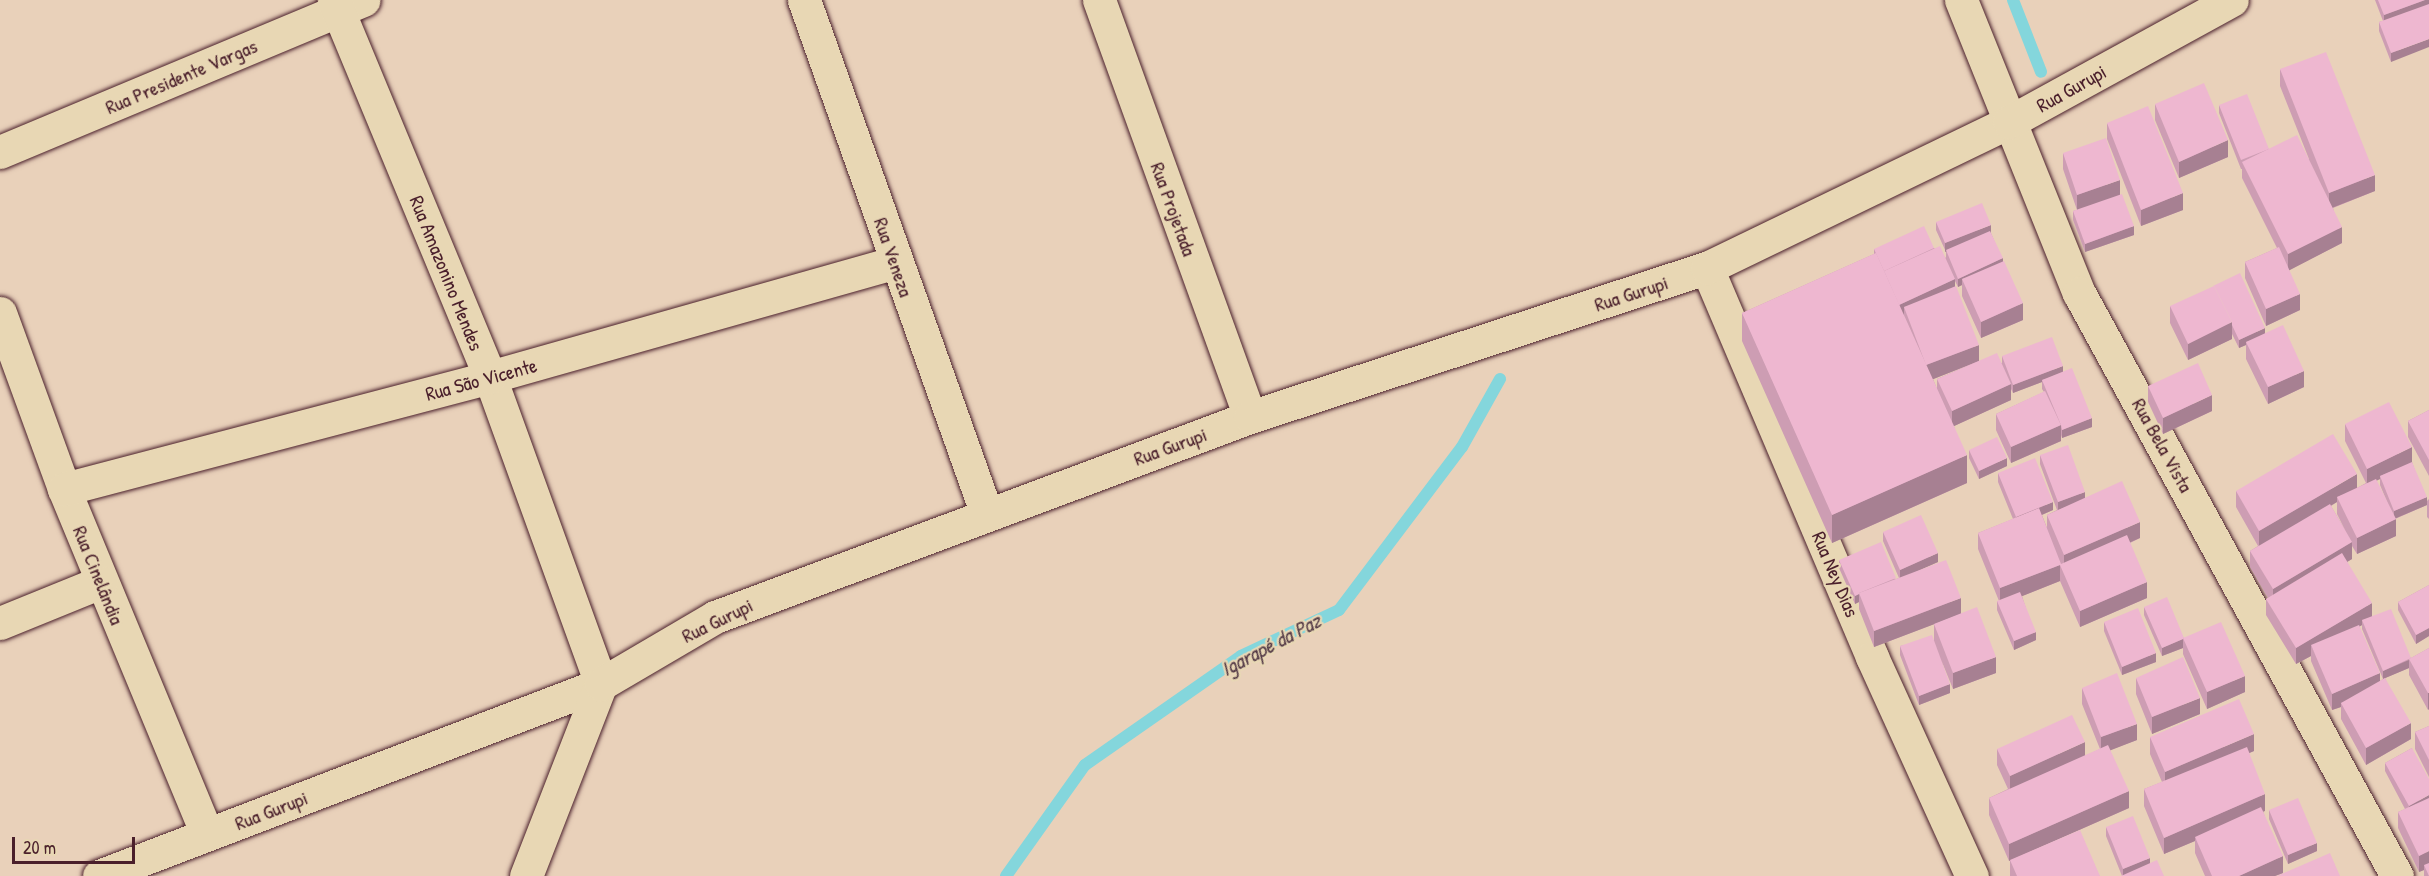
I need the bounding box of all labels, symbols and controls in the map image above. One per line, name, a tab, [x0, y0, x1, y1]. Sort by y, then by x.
street label: Rua Presidente Vargas	[102, 33, 260, 119]
street label: Rua Gurupi	[2032, 59, 2110, 117]
street label: Rua Projetada	[1146, 159, 1202, 259]
street label: Rua Amazonino Mendes	[405, 192, 489, 354]
street label: Rua Veneza	[869, 214, 919, 300]
street label: Rua Gurupi	[1591, 270, 1671, 316]
street label: Rua São Vicente	[423, 353, 539, 405]
street label: Rua Bela Vista	[2127, 394, 2199, 496]
street label: Rua Gurupi	[1130, 422, 1210, 470]
street label: Rua Cinelândia	[68, 522, 130, 628]
street label: Rua Ney Dias	[1807, 528, 1865, 620]
street label: Rua Gurupi	[678, 593, 756, 647]
water label: Igarapé da Paz	[1217, 608, 1325, 682]
street label: Rua Gurupi	[231, 785, 311, 835]
scale bar	[15, 825, 138, 863]
text: 20 m	[23, 835, 56, 860]

